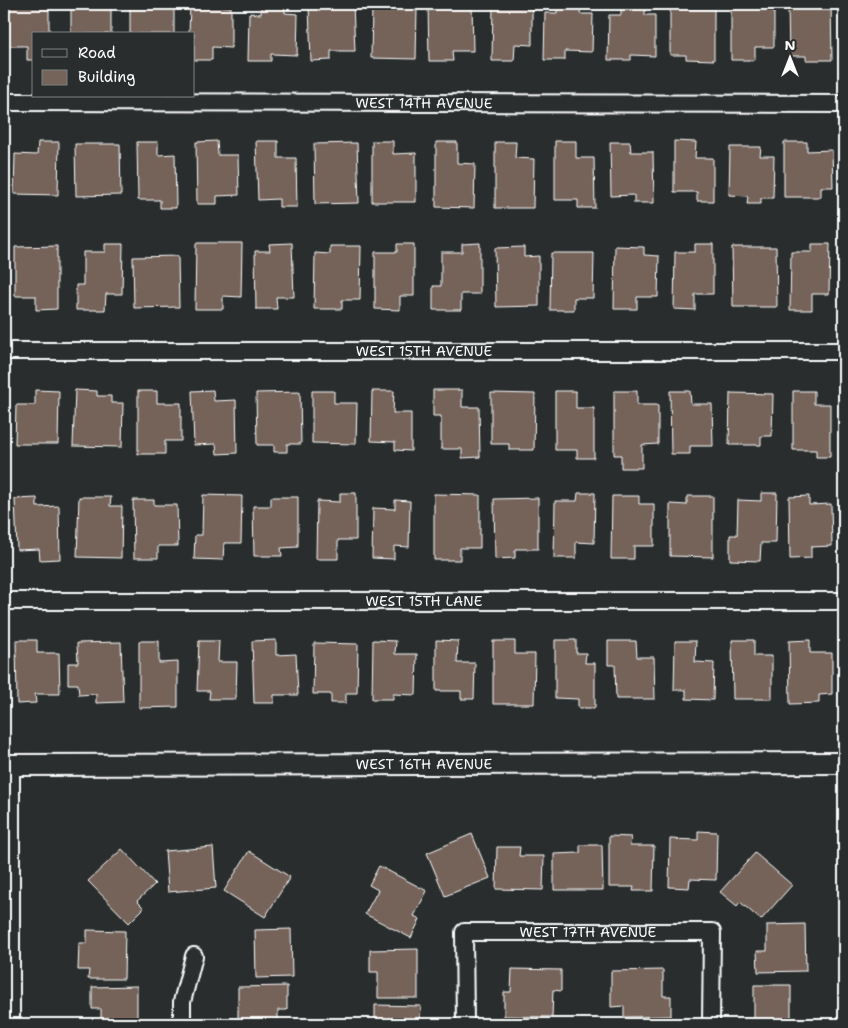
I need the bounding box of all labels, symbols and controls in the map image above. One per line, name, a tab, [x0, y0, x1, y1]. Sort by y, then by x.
legend	[32, 32, 195, 98]
north arrow	[766, 32, 816, 82]
text: N	[784, 36, 796, 54]
text: Road	[78, 43, 116, 63]
text: Building	[78, 67, 135, 87]
street label: WEST 14TH AVENUE	[356, 94, 493, 112]
street label: WEST 15TH AVENUE	[356, 342, 492, 360]
street label: WEST 15TH LANE	[366, 592, 483, 610]
street label: WEST 16TH AVENUE	[356, 755, 493, 773]
street label: WEST 17TH AVENUE	[520, 923, 657, 941]

